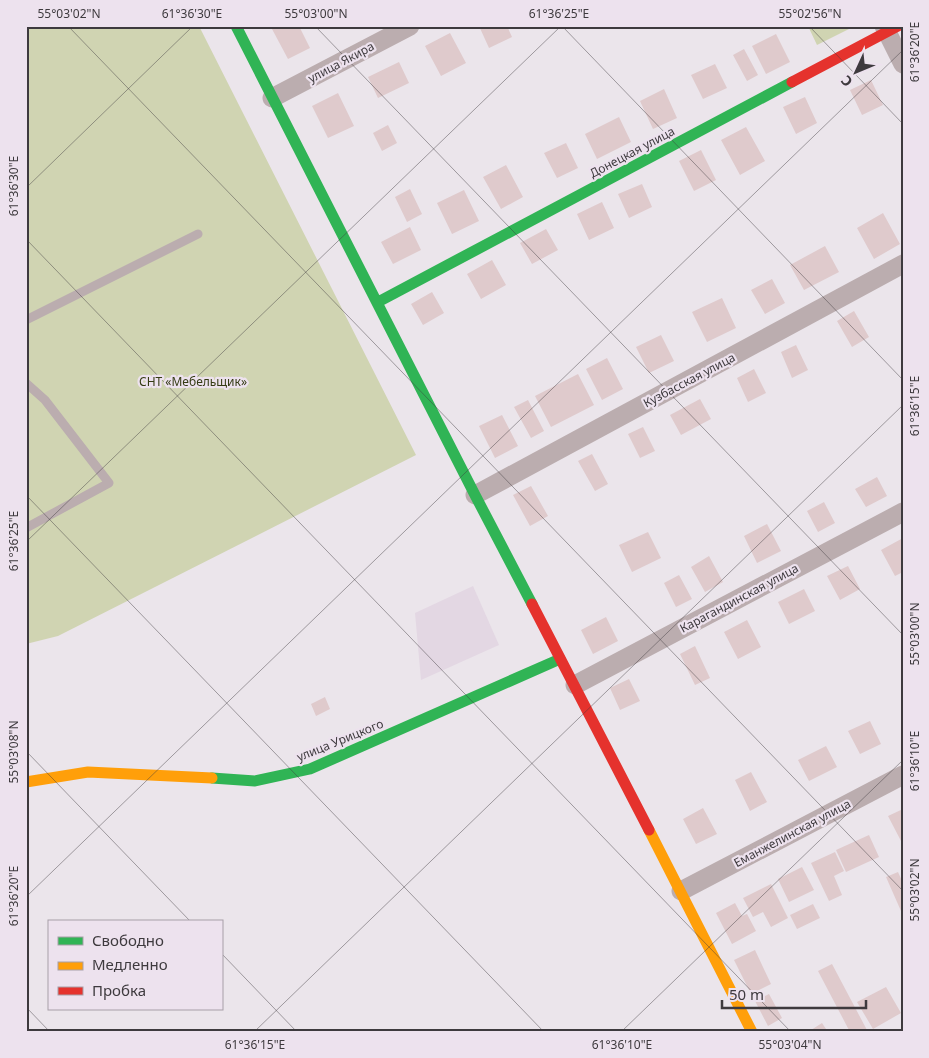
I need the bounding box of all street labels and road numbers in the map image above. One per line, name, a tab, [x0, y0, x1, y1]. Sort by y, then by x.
street label: улица Якира	[305, 37, 377, 87]
street label: Донецкая улица	[586, 122, 678, 182]
street label: Кузбасская улица	[640, 349, 738, 411]
street label: Карагандинская улица	[677, 559, 801, 637]
street label: улица Урицкого	[294, 715, 386, 765]
street label: Еманжелинская улица	[731, 795, 853, 871]

